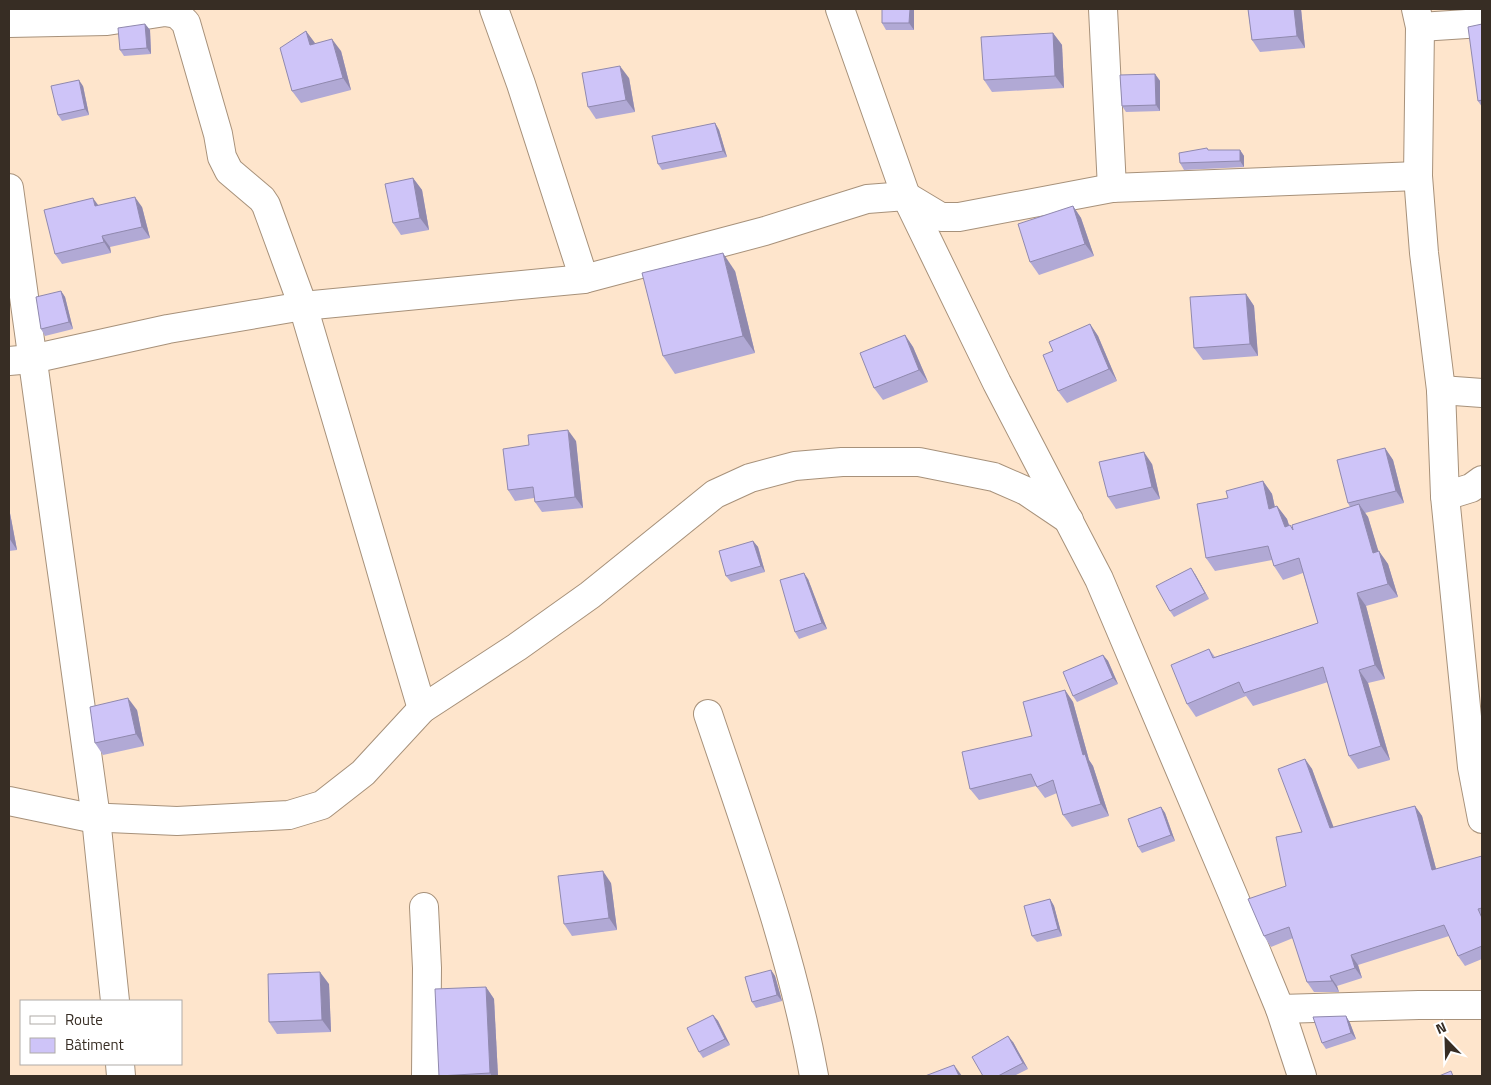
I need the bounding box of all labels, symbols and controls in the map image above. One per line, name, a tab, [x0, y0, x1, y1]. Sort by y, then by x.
legend	[20, 1000, 182, 1065]
text: Route	[65, 1008, 103, 1031]
north arrow	[1421, 1015, 1471, 1065]
text: N	[1432, 1016, 1449, 1039]
text: Bâtiment	[65, 1033, 124, 1056]

